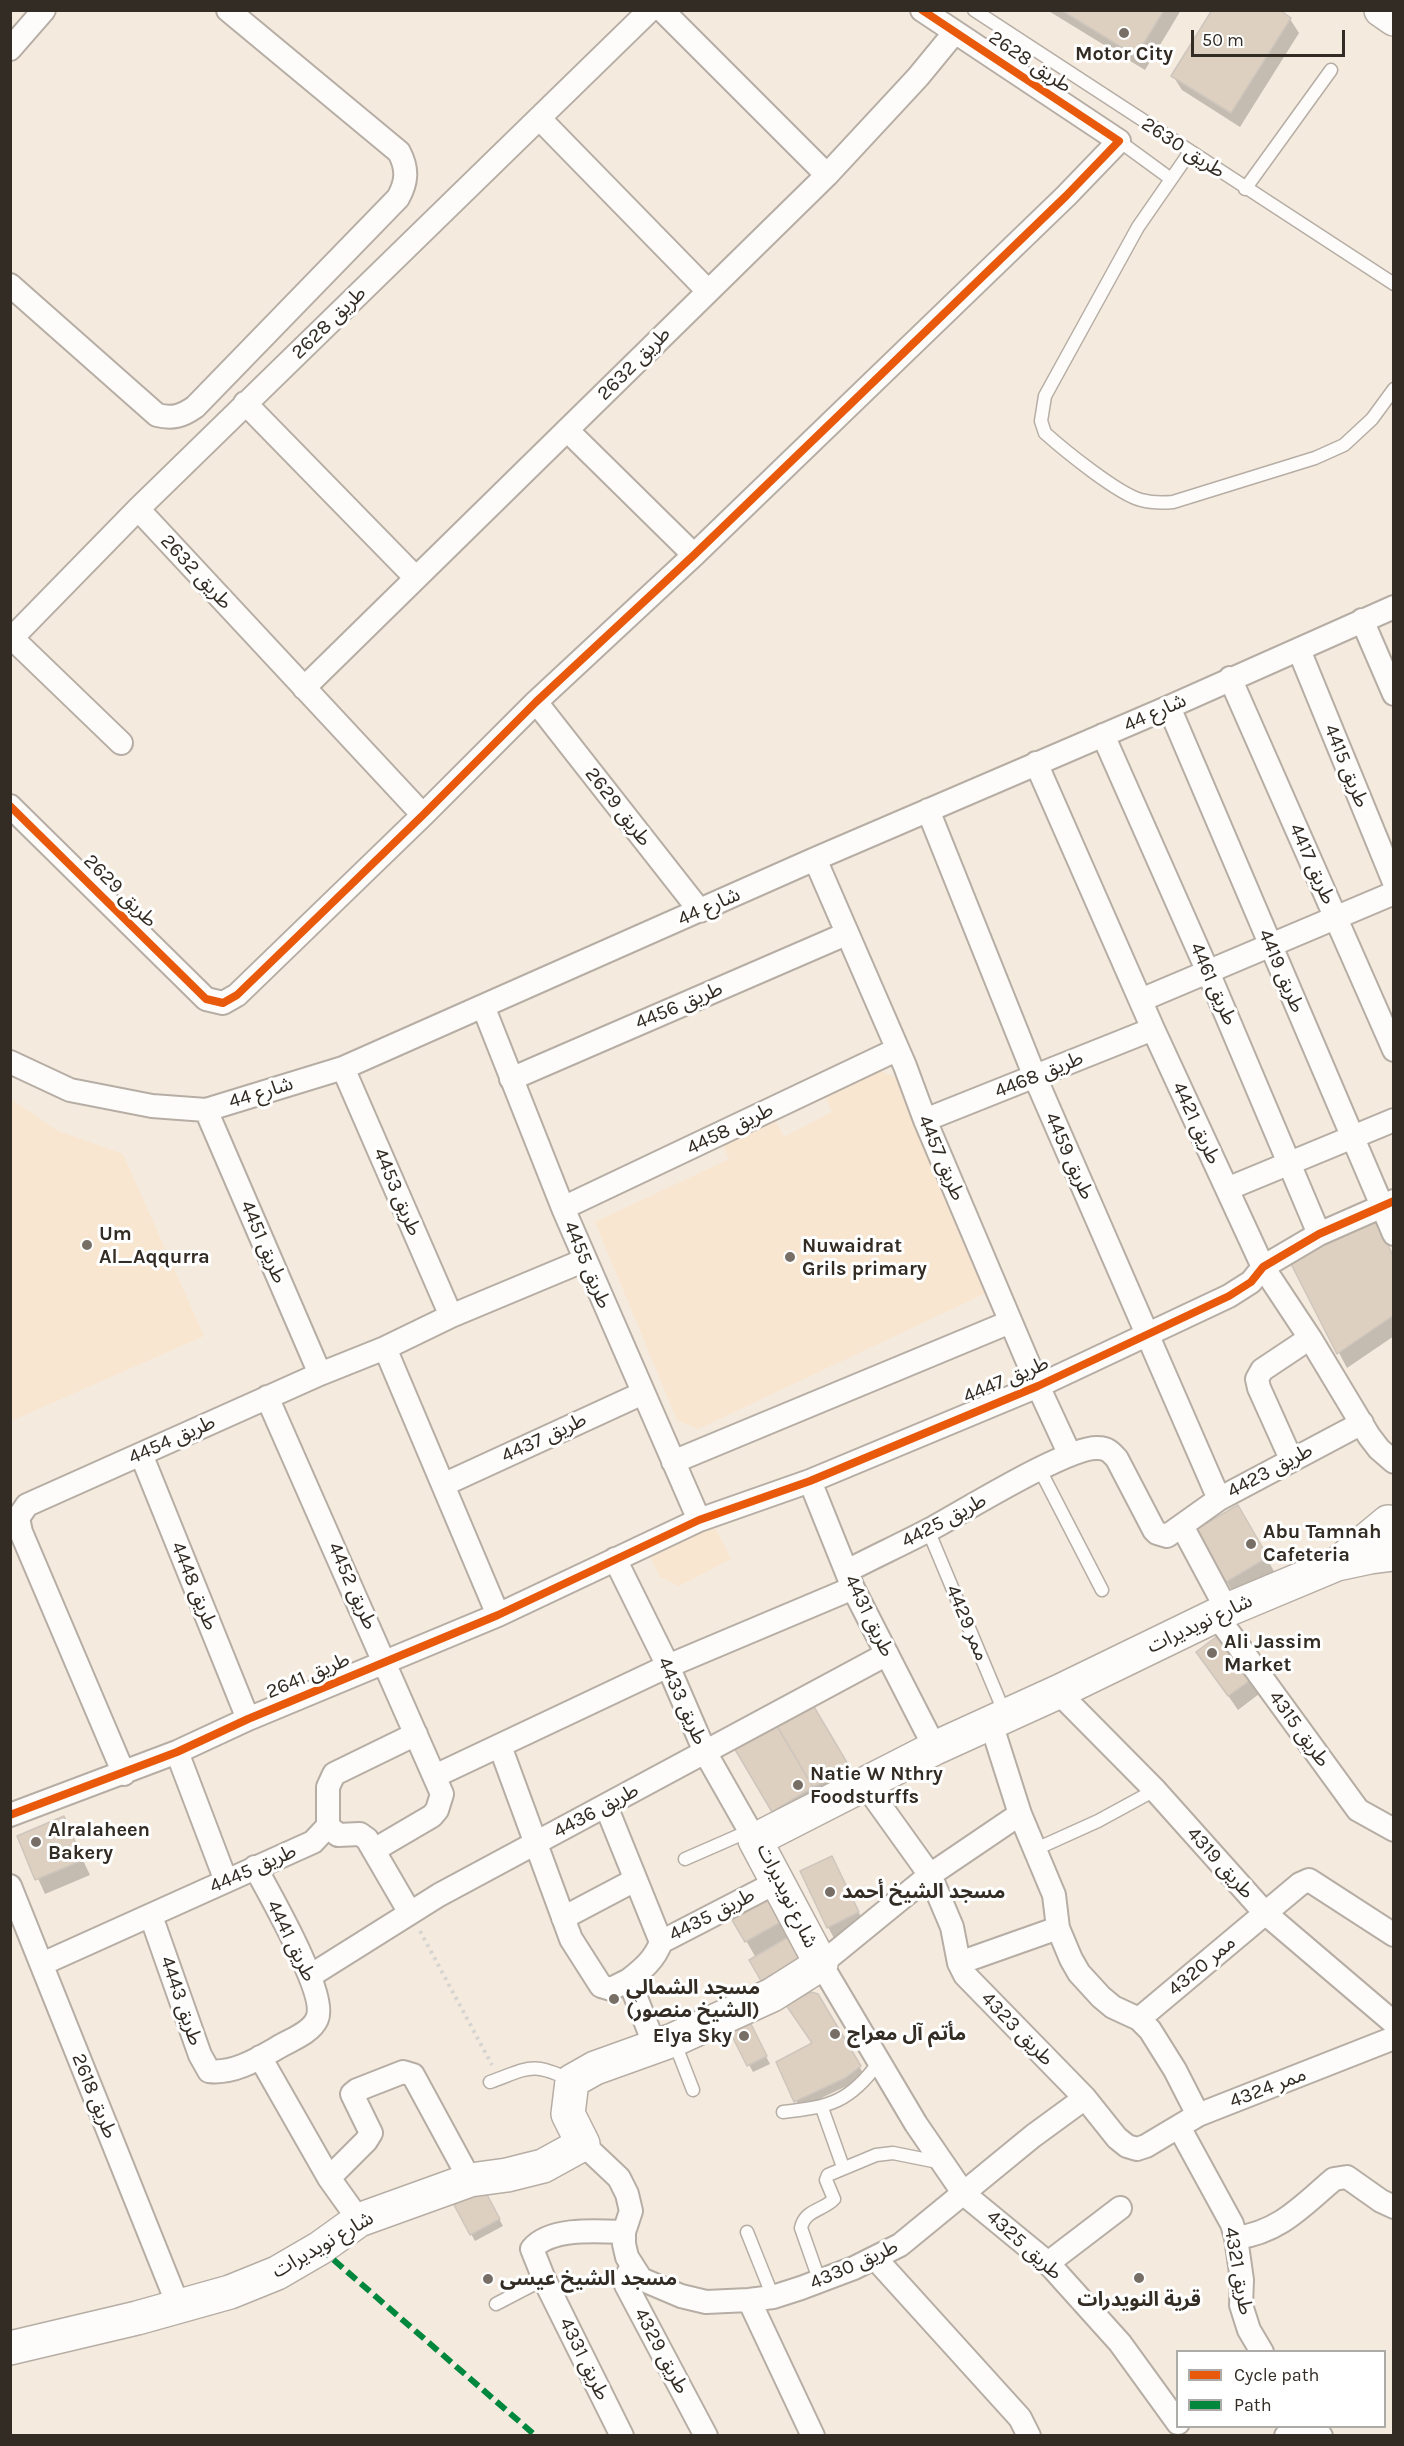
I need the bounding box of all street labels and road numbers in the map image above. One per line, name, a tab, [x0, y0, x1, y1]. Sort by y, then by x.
street label: طريق 2628	[984, 26, 1076, 98]
street label: طريق 2630	[1137, 112, 1229, 184]
street label: طريق 2628	[287, 281, 371, 365]
street label: طريق 2632	[592, 322, 676, 406]
street label: طريق 2632	[155, 529, 237, 615]
street label: شارع 44	[1120, 689, 1190, 737]
street label: طريق 4415	[1318, 721, 1374, 811]
street label: طريق 2629	[580, 763, 656, 851]
street label: طريق 4417	[1284, 820, 1340, 908]
street label: طريق 2629	[78, 849, 162, 933]
street label: شارع 44	[674, 883, 744, 931]
street label: طريق 4419	[1253, 926, 1309, 1016]
street label: طريق 4461	[1184, 939, 1242, 1029]
street label: طريق 4456	[632, 977, 726, 1035]
street label: طريق 4468	[991, 1046, 1087, 1104]
street label: شارع 44	[226, 1072, 296, 1114]
street label: طريق 4421	[1166, 1078, 1226, 1168]
street label: طريق 4458	[683, 1098, 777, 1160]
street label: طريق 4459	[1039, 1109, 1099, 1203]
street label: طريق 4457	[912, 1112, 970, 1204]
street label: طريق 4453	[368, 1144, 426, 1240]
street label: طريق 4451	[235, 1197, 291, 1287]
street label: طريق 4455	[558, 1218, 616, 1312]
street label: طريق 4447	[960, 1351, 1052, 1409]
street label: طريق 4437	[498, 1408, 590, 1468]
street label: طريق 4454	[125, 1410, 219, 1470]
street label: طريق 4423	[1223, 1438, 1317, 1504]
street label: طريق 4425	[897, 1489, 991, 1553]
street label: طريق 4448	[165, 1538, 223, 1634]
street label: طريق 4452	[322, 1539, 382, 1633]
street label: طريق 4431	[839, 1571, 899, 1661]
street label: ممر 4429	[940, 1581, 994, 1665]
street label: شارع نويديرات	[1144, 1589, 1256, 1659]
street label: طريق 2641	[263, 1648, 353, 1704]
street label: طريق 4433	[652, 1653, 712, 1749]
street label: طريق 4315	[1263, 1686, 1335, 1772]
street label: طريق 4436	[549, 1778, 643, 1844]
street label: طريق 4319	[1181, 1822, 1259, 1904]
street label: طريق 4445	[206, 1839, 300, 1899]
street label: شارع نويديرات	[751, 1840, 823, 1952]
street label: طريق 4435	[665, 1883, 759, 1947]
street label: طريق 4441	[261, 1896, 321, 1986]
street label: ممر 4320	[1163, 1931, 1241, 2001]
street label: طريق 4443	[155, 1953, 207, 2049]
street label: طريق 4323	[976, 1987, 1058, 2071]
street label: طريق 2618	[66, 2050, 122, 2142]
street label: ممر 4324	[1226, 2062, 1310, 2114]
street label: طريق 4325	[981, 2205, 1067, 2285]
street label: شارع نويديرات	[268, 2206, 378, 2284]
street label: طريق 4321	[1218, 2225, 1258, 2317]
street label: طريق 4330	[806, 2235, 902, 2295]
street label: طريق 4329	[628, 2304, 694, 2398]
street label: طريق 4331	[554, 2314, 614, 2404]

